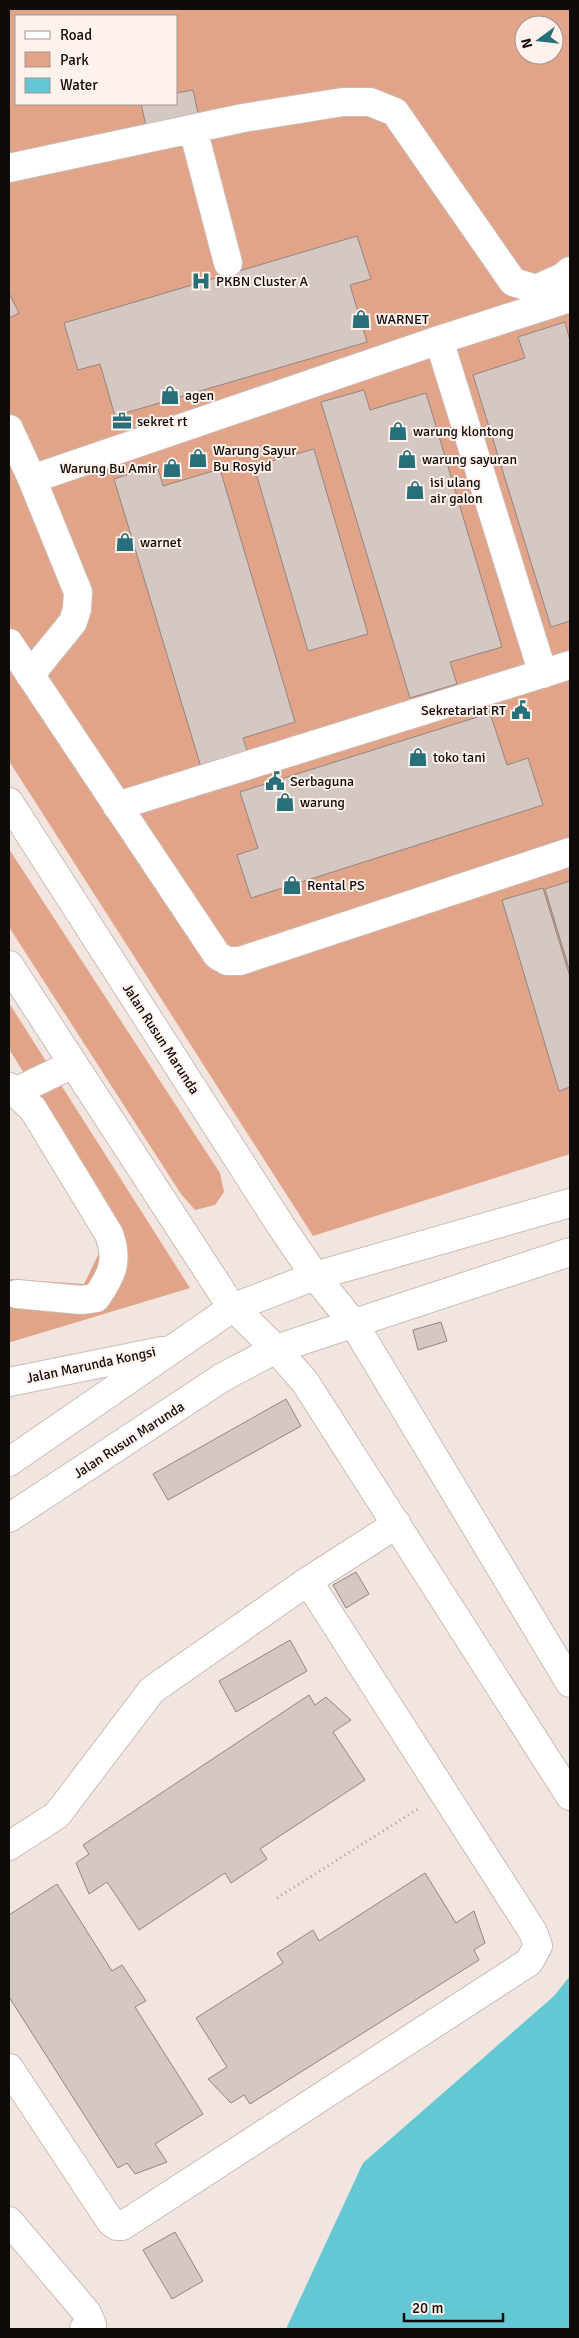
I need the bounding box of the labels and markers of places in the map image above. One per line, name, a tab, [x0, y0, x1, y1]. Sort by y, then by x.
hospital icon: PKBN Cluster A	[190, 270, 212, 292]
place label: PKBN Cluster A	[216, 273, 309, 290]
shop icon: WARNET	[350, 308, 372, 330]
place label: WARNET	[376, 311, 429, 328]
shop icon: agen	[159, 384, 181, 406]
place label: agen	[185, 387, 214, 404]
office icon: sekret rt	[111, 410, 133, 432]
place label: sekret rt	[137, 413, 187, 430]
shop icon: warung klontong	[387, 420, 409, 442]
place label: warung klontong	[413, 423, 514, 440]
place label: Warung Sayur Bu Rosyid	[213, 442, 297, 475]
shop icon: Warung Sayur Bu Rosyid	[187, 447, 209, 469]
shop icon: warung sayuran	[396, 448, 418, 470]
place label: warung sayuran	[422, 451, 517, 468]
shop icon: Warung Bu Amir	[161, 457, 183, 479]
place label: Warung Bu Amir	[60, 460, 158, 477]
place label: isi ulang air galon	[430, 474, 483, 507]
shop icon: isi ulang air galon	[404, 479, 426, 501]
shop icon: warnet	[114, 531, 136, 553]
place label: warnet	[140, 534, 182, 551]
public building icon: Sekretariat RT	[510, 699, 532, 721]
place label: Sekretariat RT	[421, 702, 506, 719]
shop icon: toko tani	[407, 746, 429, 768]
place label: toko tani	[433, 749, 486, 766]
public building icon: Serbaguna	[264, 770, 286, 792]
place label: Serbaguna	[290, 773, 354, 790]
shop icon: warung	[274, 791, 296, 813]
place label: warung	[300, 794, 345, 811]
shop icon: Rental PS	[281, 874, 303, 896]
place label: Rental PS	[307, 877, 365, 894]

